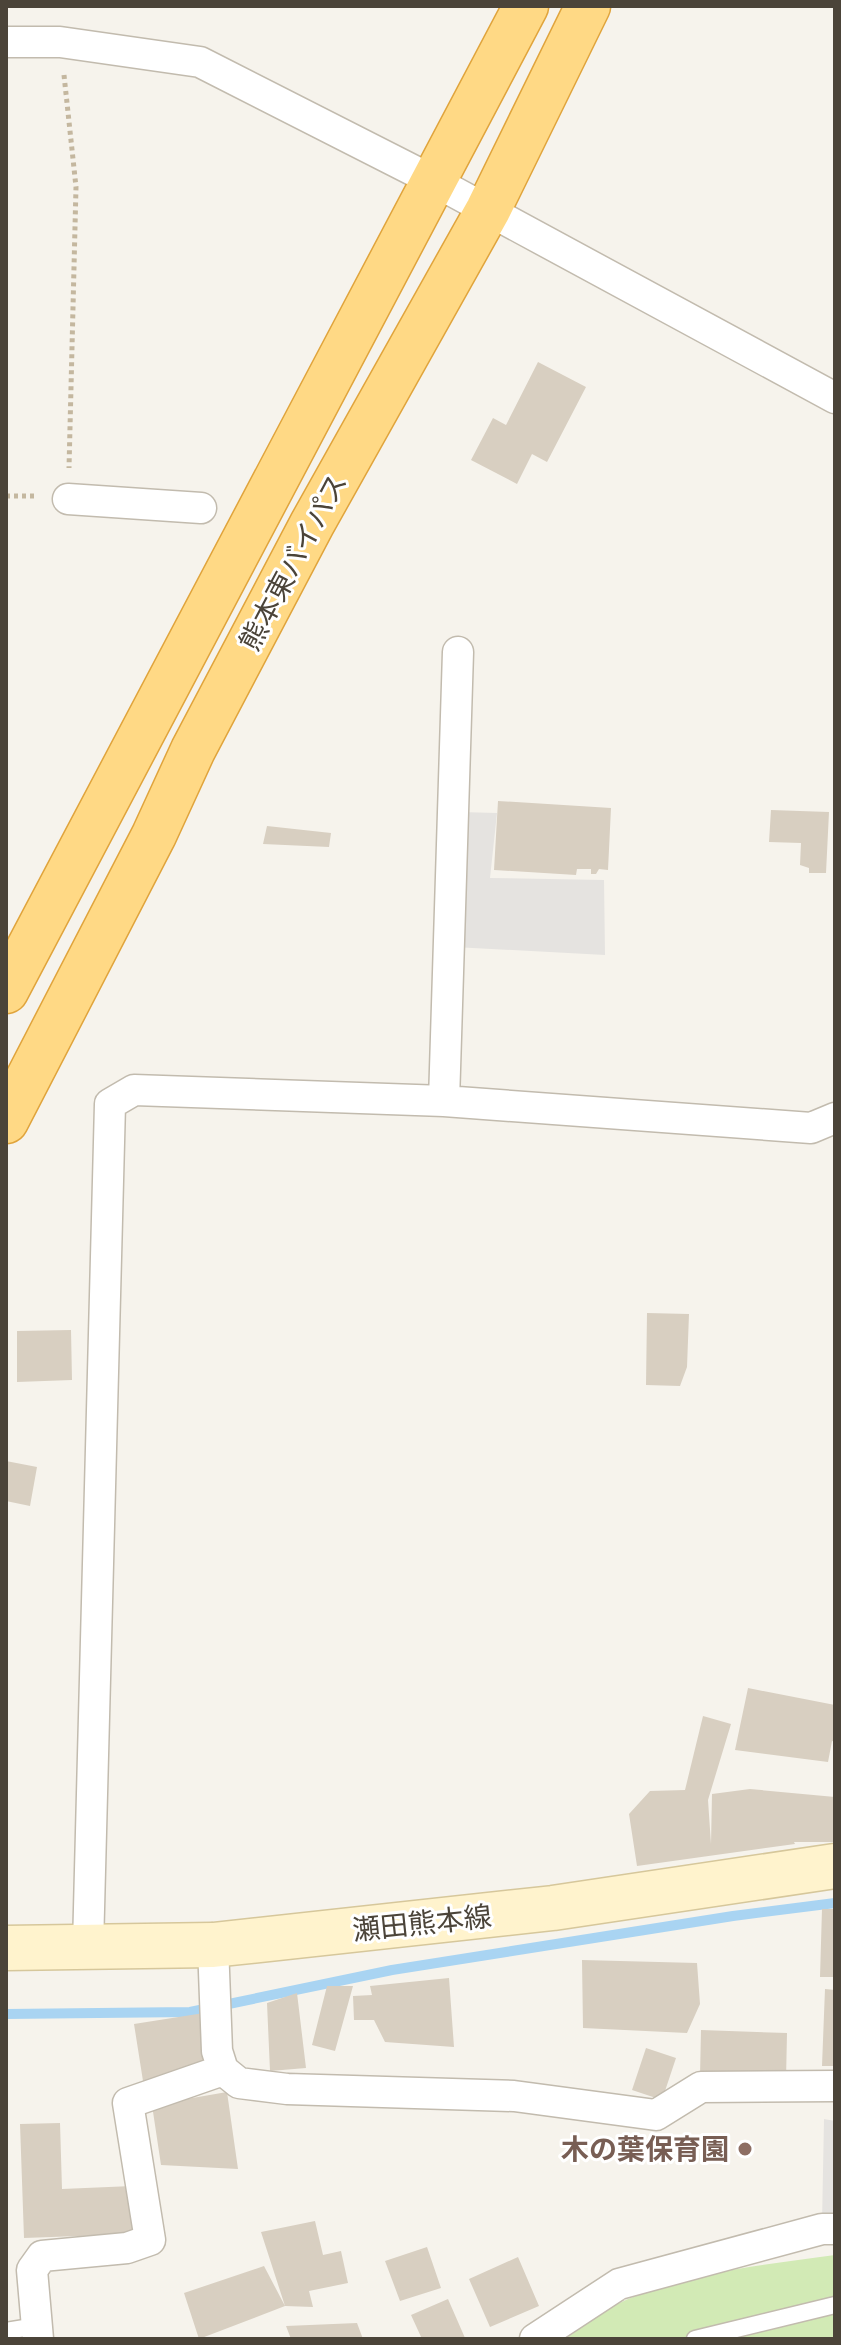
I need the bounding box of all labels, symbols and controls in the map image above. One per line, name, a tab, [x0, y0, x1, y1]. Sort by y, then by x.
street label: 熊本東バイパス	[234, 469, 357, 658]
street label: 瀬田熊本線	[351, 1901, 494, 1951]
place label: 木の葉保育園	[561, 2134, 729, 2170]
marker: 木の葉保育園	[736, 2140, 754, 2158]

